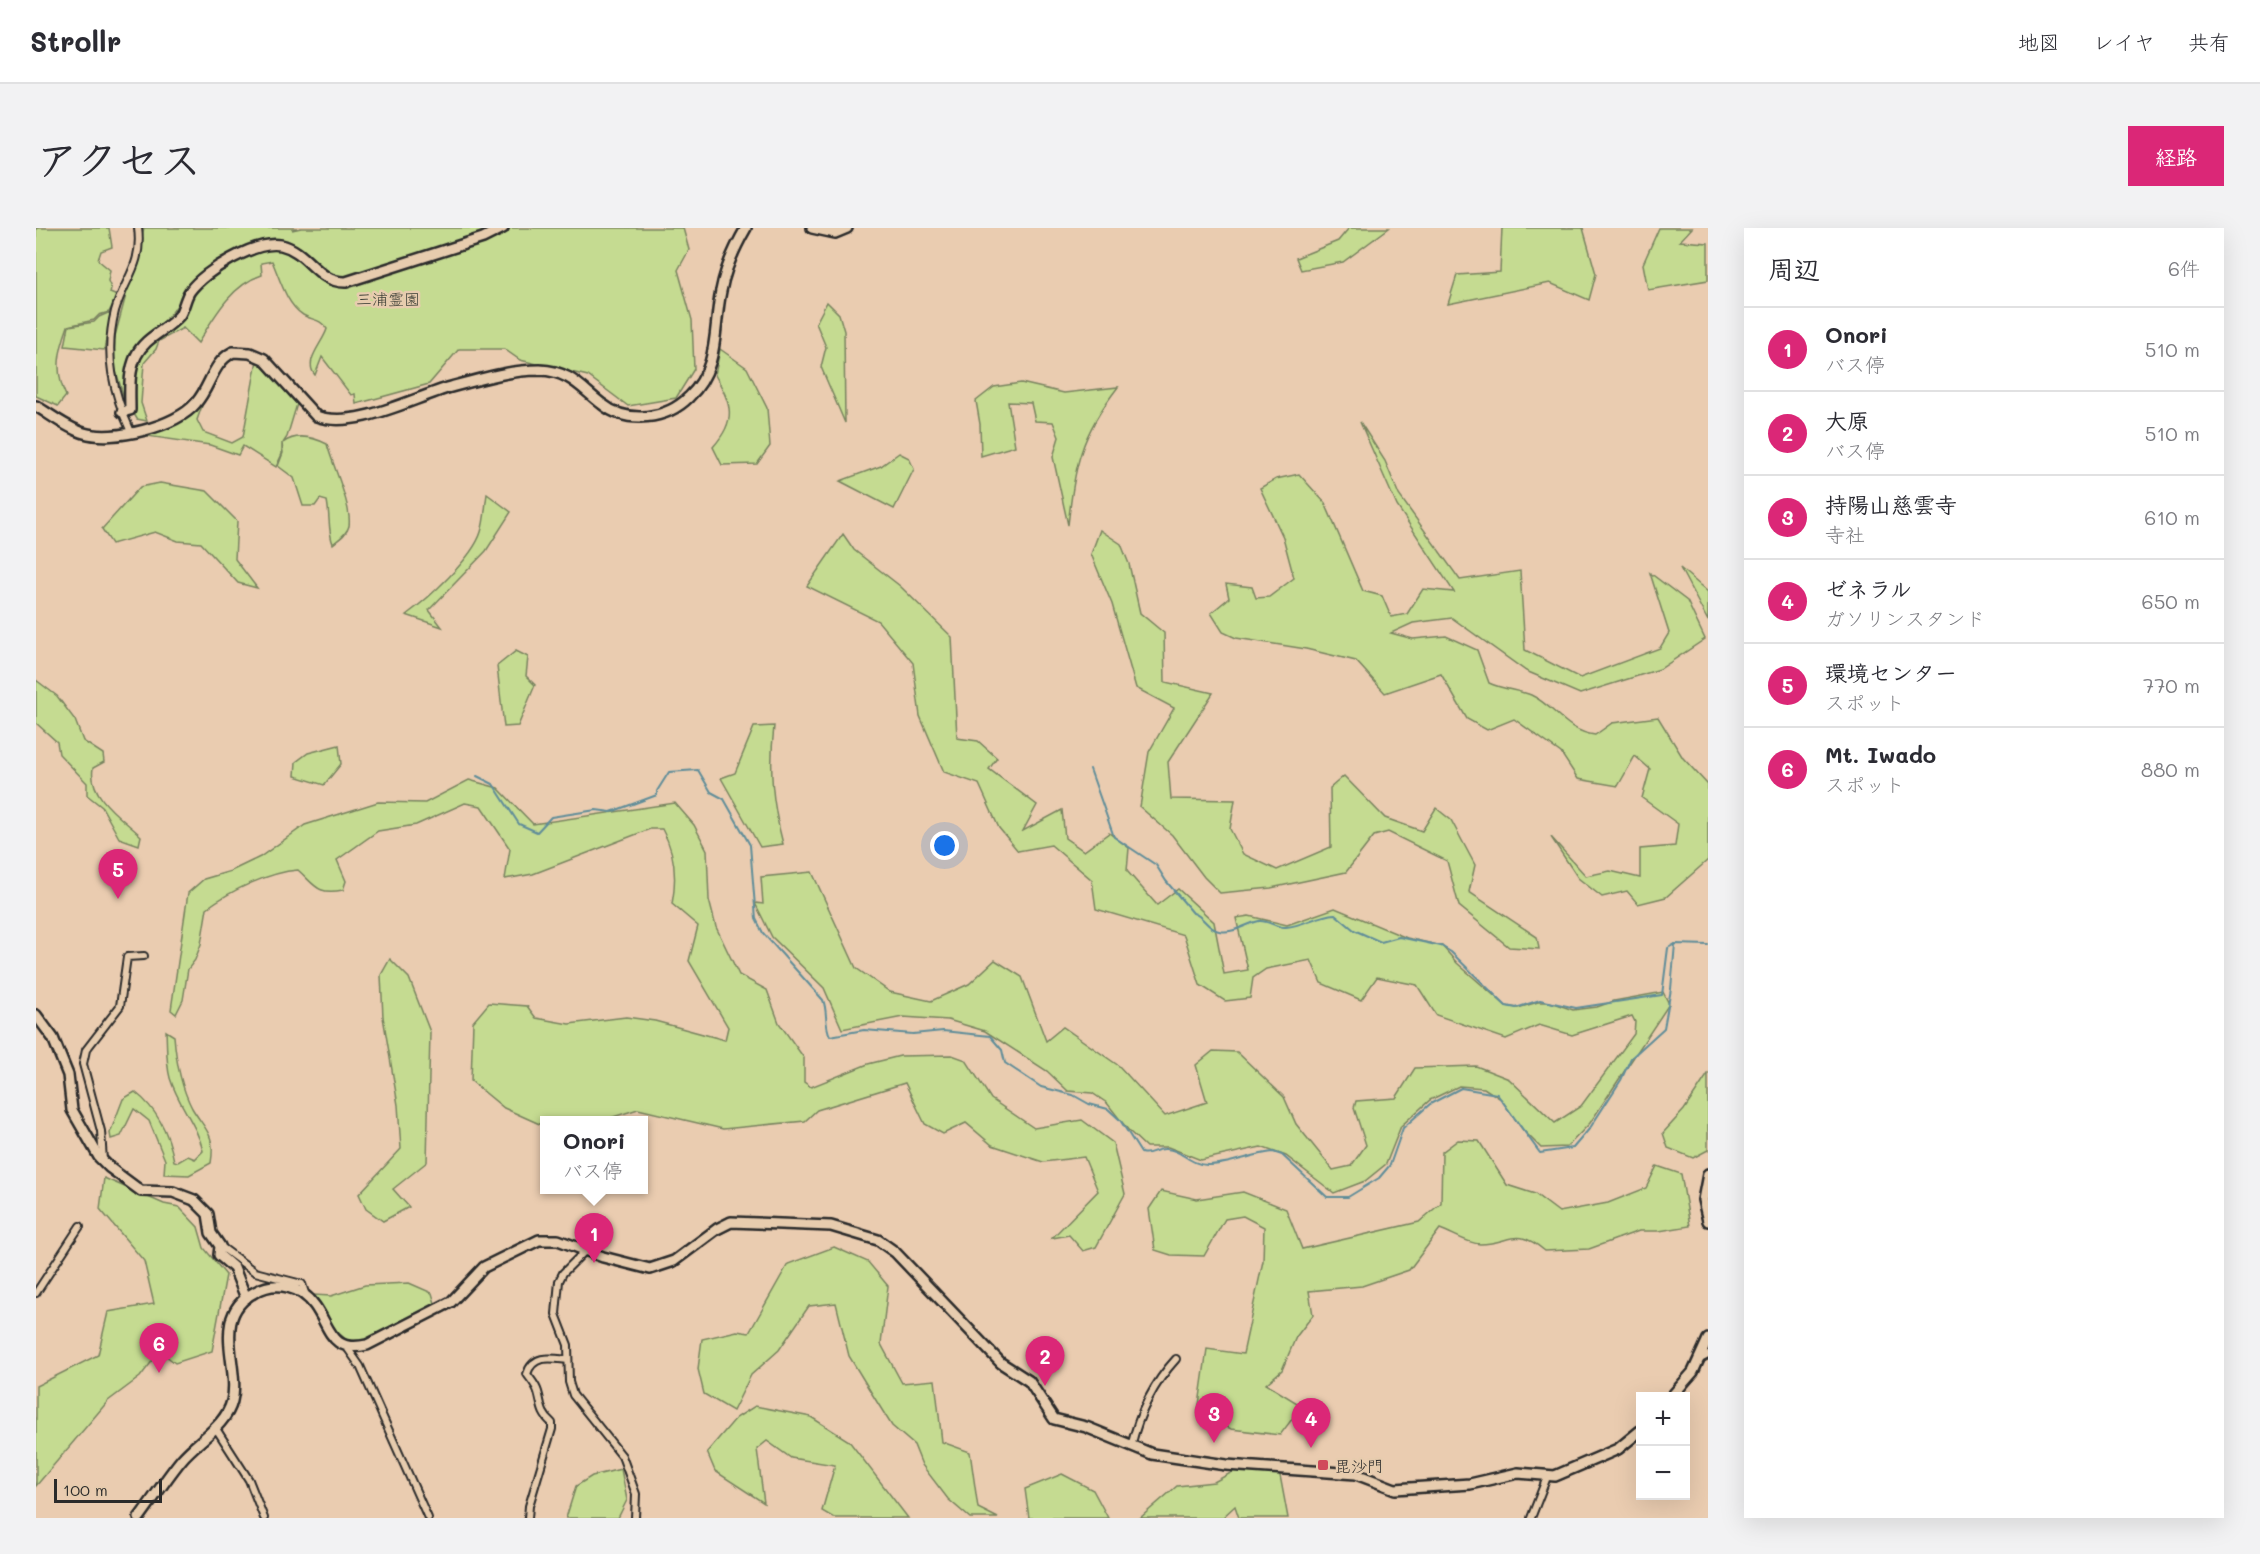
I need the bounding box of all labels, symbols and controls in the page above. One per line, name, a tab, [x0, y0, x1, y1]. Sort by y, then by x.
text: Strollr	[30, 23, 121, 59]
text: 地図	[2018, 28, 2060, 55]
text: レイヤ	[2093, 28, 2155, 55]
text: 共有	[2188, 28, 2230, 55]
button: 経路	[2128, 126, 2224, 186]
text: アクセス	[36, 131, 201, 186]
text: 周辺	[1768, 252, 1820, 286]
text: 6件	[2168, 255, 2200, 281]
park label: 三浦霊園	[356, 288, 420, 309]
text: Onori	[1825, 320, 1888, 349]
text: 1	[1783, 336, 1792, 362]
text: 510 m	[2145, 336, 2200, 362]
text: バス停	[1825, 351, 1885, 377]
text: 大原	[1825, 406, 1869, 435]
text: 2	[1782, 420, 1793, 446]
text: 510 m	[2145, 420, 2200, 446]
text: バス停	[1825, 437, 1885, 463]
text: 持陽山慈雲寺	[1825, 490, 1957, 519]
text: 3	[1782, 504, 1794, 530]
text: 610 m	[2144, 504, 2200, 530]
text: 寺社	[1825, 521, 1865, 547]
text: ゼネラル	[1825, 574, 1912, 603]
text: 4	[1781, 588, 1794, 614]
text: 650 m	[2142, 588, 2200, 614]
text: ガソリンスタンド	[1825, 605, 1985, 631]
text: 環境センター	[1825, 658, 1957, 687]
text: 5	[1782, 672, 1793, 698]
text: 770 m	[2143, 672, 2200, 698]
text: スポット	[1825, 689, 1905, 715]
text: Mt. Iwado	[1825, 740, 1936, 769]
text: 6	[1781, 756, 1794, 782]
text: 880 m	[2141, 756, 2200, 782]
text: スポット	[1825, 771, 1905, 797]
your location	[930, 831, 959, 860]
pin: 5	[98, 850, 137, 899]
popup	[540, 1116, 648, 1194]
text: Onori	[563, 1126, 625, 1155]
text: バス停	[563, 1157, 623, 1183]
pin: 1	[574, 1214, 614, 1263]
pin: 6	[140, 1324, 178, 1373]
pin: 2	[1026, 1336, 1064, 1386]
map controls	[1636, 1392, 1690, 1500]
button: +	[1636, 1392, 1690, 1446]
pin: 3	[1194, 1394, 1234, 1443]
pin: 4	[1292, 1398, 1330, 1448]
button: −	[1636, 1446, 1690, 1500]
place label: 毘沙門	[1335, 1455, 1383, 1476]
marker: 毘沙門	[1316, 1458, 1330, 1472]
scale bar	[54, 1476, 162, 1504]
text: 100 m	[63, 1479, 108, 1500]

